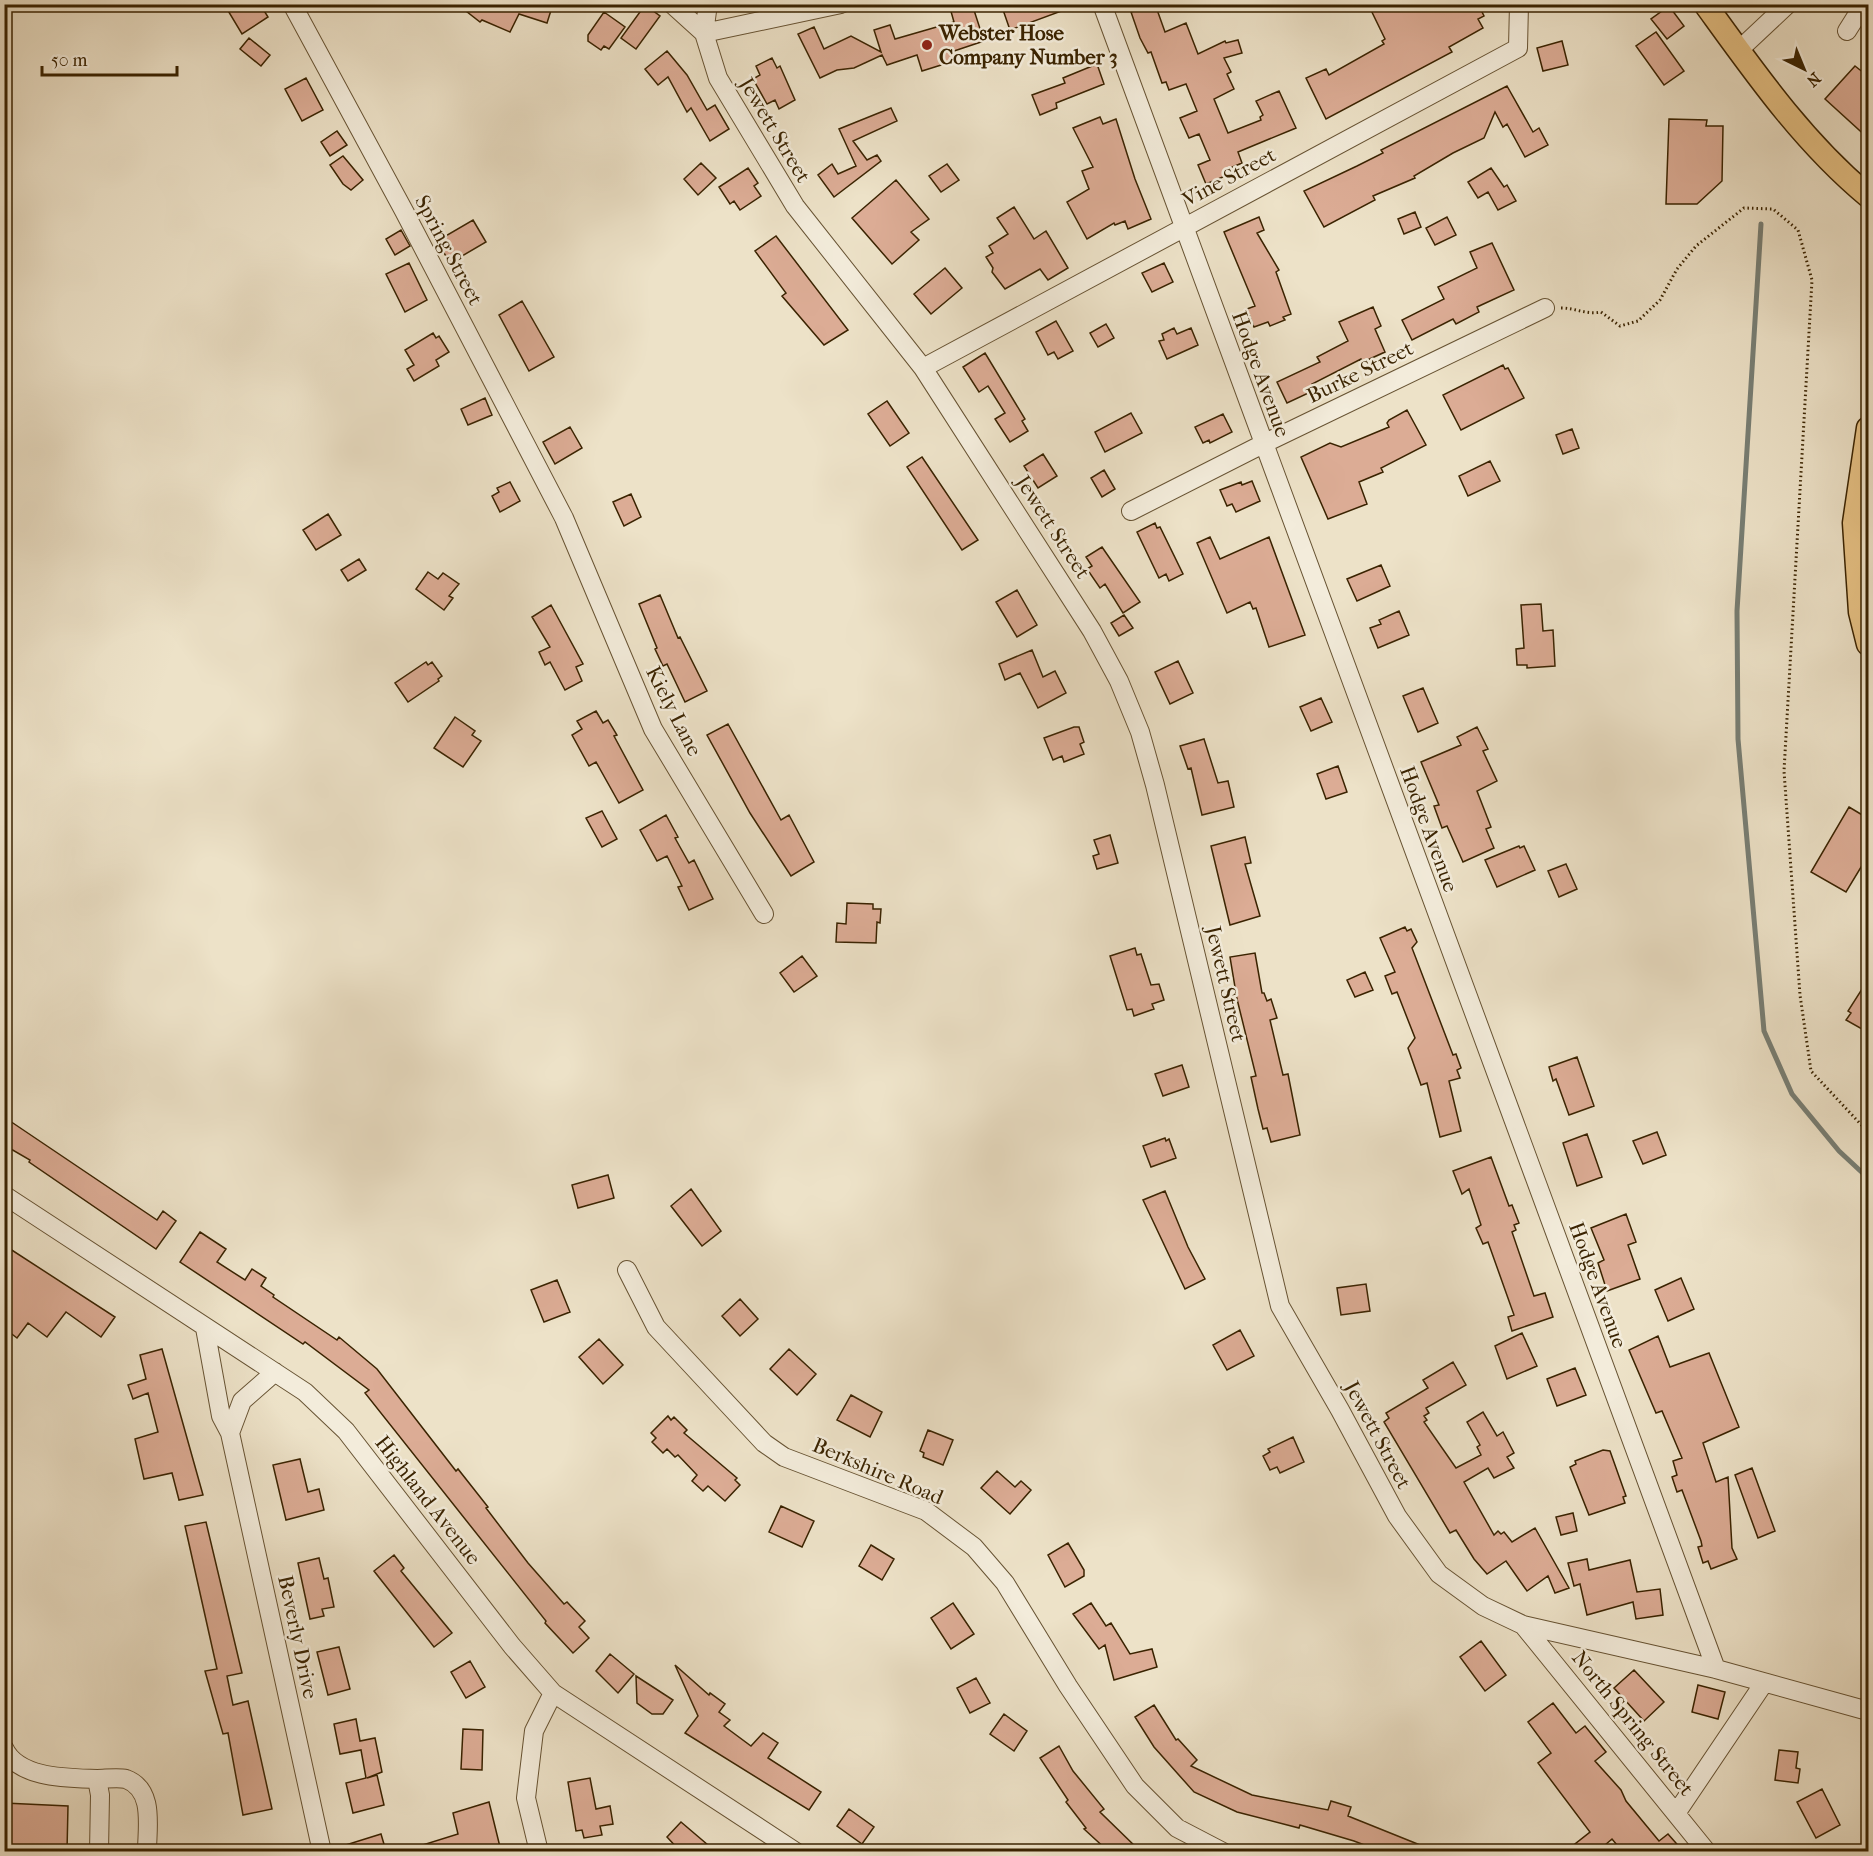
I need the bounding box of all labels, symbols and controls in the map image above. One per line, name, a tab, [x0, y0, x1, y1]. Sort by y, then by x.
place label: Webster Hose Company Number 3	[938, 21, 1118, 69]
marker: Webster Hose Company Number 3	[920, 38, 934, 52]
scale bar	[42, 39, 177, 77]
north arrow	[1774, 39, 1834, 99]
text: 50 m	[51, 50, 88, 71]
text: N	[1802, 69, 1825, 91]
street label: Jewett Street	[733, 71, 816, 187]
street label: Vine Street	[1177, 142, 1280, 212]
street label: Spring Street	[410, 191, 488, 309]
street label: Hodge Avenue	[1227, 308, 1295, 440]
street label: Burke Street	[1303, 336, 1417, 408]
street label: Jewett Street	[1010, 469, 1096, 584]
street label: Kiely Lane	[641, 662, 707, 760]
street label: Hodge Avenue	[1395, 763, 1463, 895]
street label: Jewett Street	[1201, 922, 1251, 1045]
street label: Hodge Avenue	[1564, 1219, 1632, 1351]
street label: Jewett Street	[1339, 1375, 1417, 1493]
street label: Highland Avenue	[370, 1431, 486, 1569]
street label: Berkshire Road	[809, 1433, 947, 1510]
street label: Beverly Drive	[273, 1573, 323, 1701]
street label: North Spring Street	[1567, 1646, 1699, 1801]

